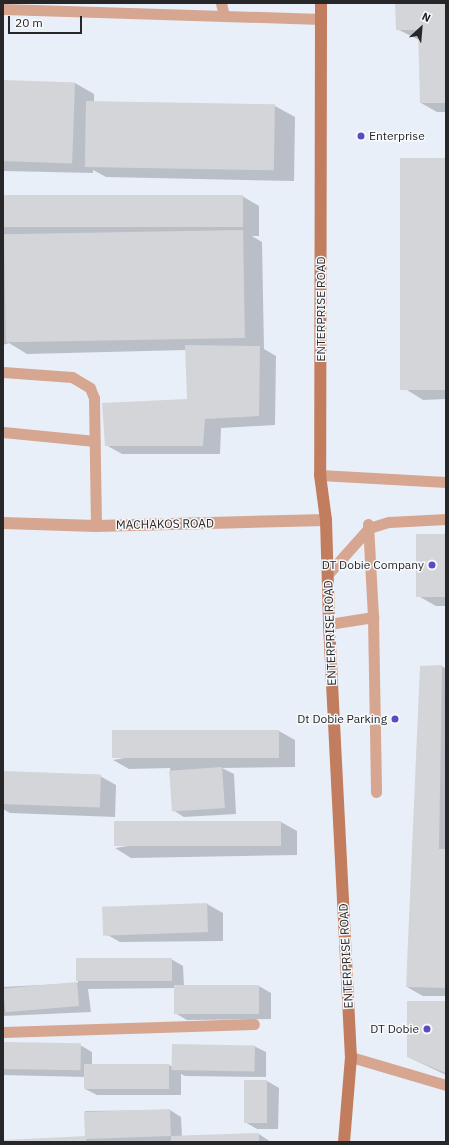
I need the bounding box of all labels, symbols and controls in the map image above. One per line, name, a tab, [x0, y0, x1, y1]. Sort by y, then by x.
scale bar	[10, 8, 84, 34]
north arrow	[401, 8, 441, 48]
text: N	[420, 9, 433, 25]
text: 20 m	[15, 15, 43, 30]
place label: Enterprise	[369, 129, 425, 143]
marker: Enterprise	[356, 131, 366, 141]
street label: ENTERPRISE ROAD	[314, 256, 328, 362]
street label: MACHAKOS ROAD	[116, 516, 214, 532]
place label: DT Dobie Company	[322, 558, 424, 572]
marker: DT Dobie Company	[427, 560, 437, 570]
street label: ENTERPRISE ROAD	[321, 580, 339, 686]
place label: Dt Dobie Parking	[297, 712, 387, 726]
marker: Dt Dobie Parking	[390, 714, 400, 724]
street label: ENTERPRISE ROAD	[336, 903, 356, 1009]
place label: DT Dobie	[370, 1022, 419, 1036]
marker: DT Dobie	[422, 1024, 432, 1034]

